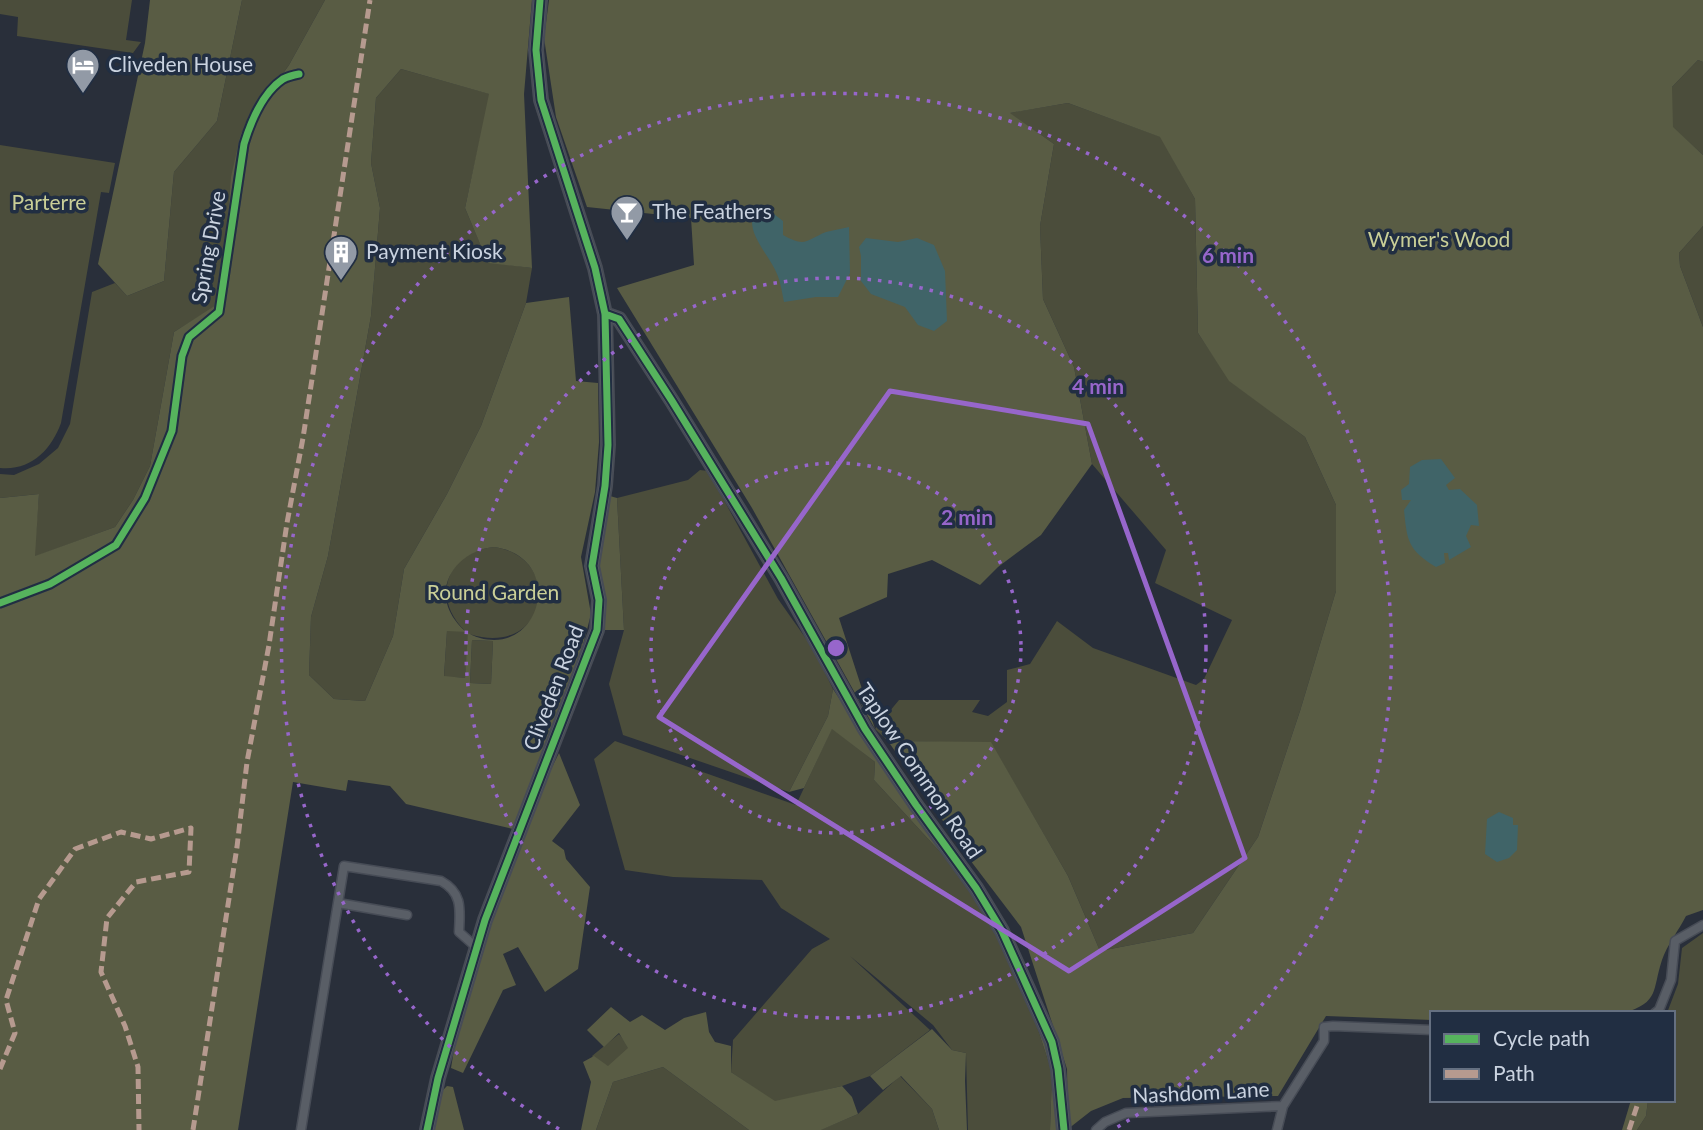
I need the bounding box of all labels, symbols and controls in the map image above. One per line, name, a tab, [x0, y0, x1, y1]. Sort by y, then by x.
hotel icon: Cliveden House	[64, 46, 102, 95]
place label: Cliveden House	[108, 51, 253, 76]
park label: Parterre	[12, 189, 86, 214]
street label: Spring Drive	[185, 189, 230, 305]
bar icon: The Feathers	[608, 193, 646, 242]
place label: The Feathers	[652, 198, 772, 223]
park label: Wymer's Wood	[1368, 226, 1510, 251]
building icon: Payment Kiosk	[322, 233, 360, 282]
place label: Payment Kiosk	[366, 238, 503, 263]
text: 6 min	[1202, 242, 1254, 267]
text: 4 min	[1072, 373, 1124, 398]
text: 2 min	[941, 504, 993, 529]
park label: Round Garden	[427, 579, 559, 604]
street label: Cliveden Road	[517, 621, 588, 754]
centre of rings	[824, 636, 848, 660]
street label: Taplow Common Road	[852, 678, 988, 863]
legend	[1430, 1011, 1675, 1102]
text: Cycle path	[1493, 1025, 1590, 1050]
text: Path	[1493, 1060, 1535, 1085]
street label: Nashdom Lane	[1132, 1075, 1270, 1108]

